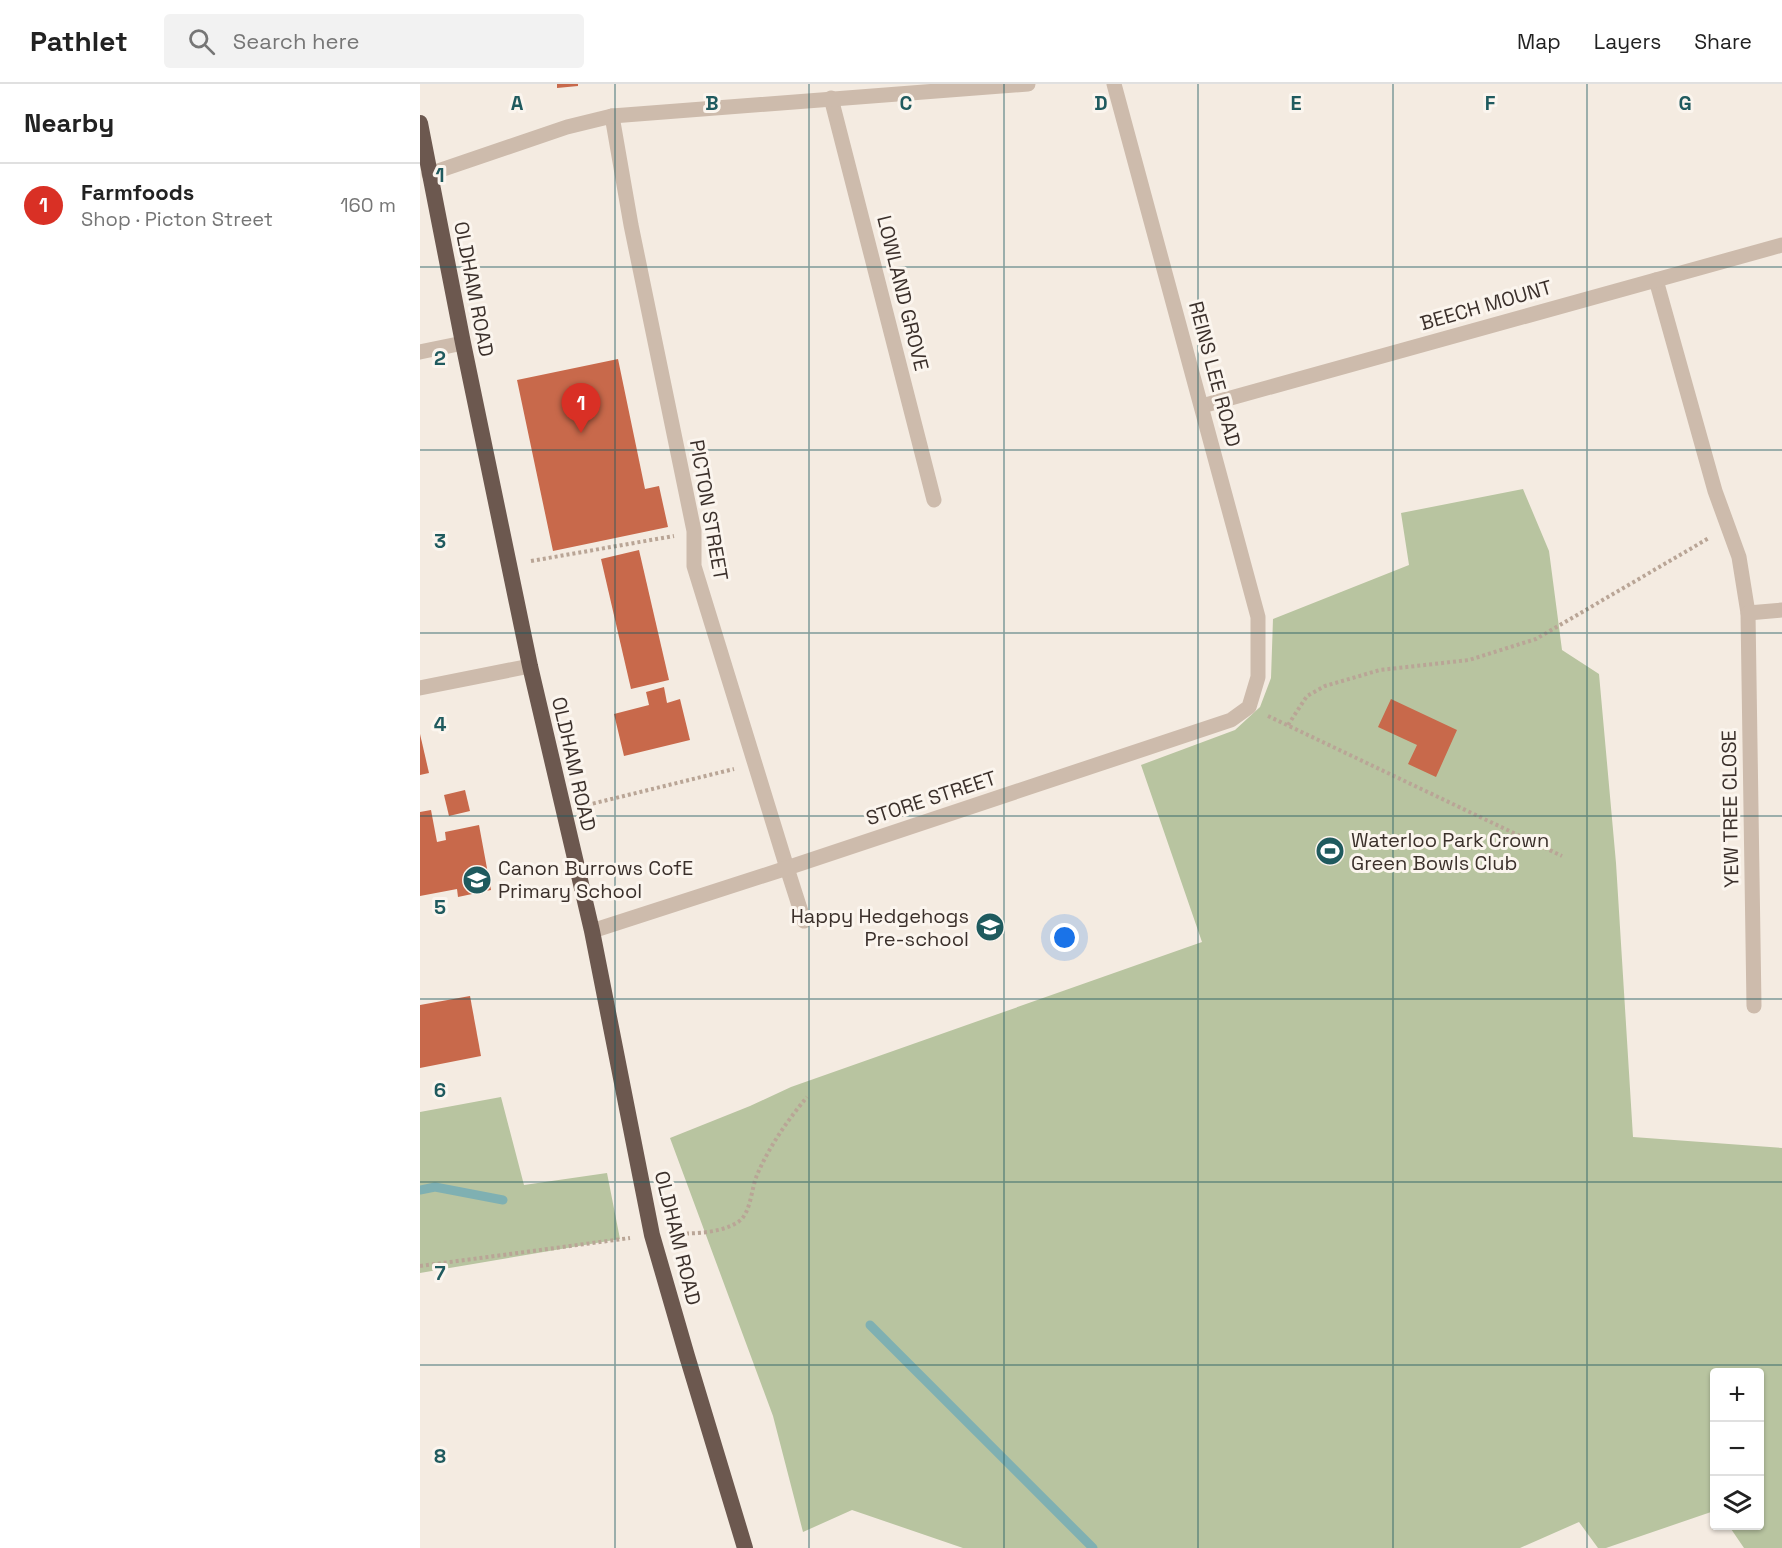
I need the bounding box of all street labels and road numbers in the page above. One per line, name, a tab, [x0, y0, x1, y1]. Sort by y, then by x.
street label: LOWLAND GROVE	[871, 213, 935, 373]
street label: OLDHAM ROAD	[448, 219, 500, 359]
street label: BEECH MOUNT	[1417, 274, 1555, 336]
street label: REINS LEE ROAD	[1183, 298, 1247, 450]
street label: PICTON STREET	[684, 437, 734, 583]
street label: OLDHAM ROAD	[546, 694, 602, 834]
street label: YEW TREE CLOSE	[1716, 730, 1744, 888]
street label: STORE STREET	[863, 765, 1000, 831]
street label: OLDHAM ROAD	[649, 1168, 707, 1308]

